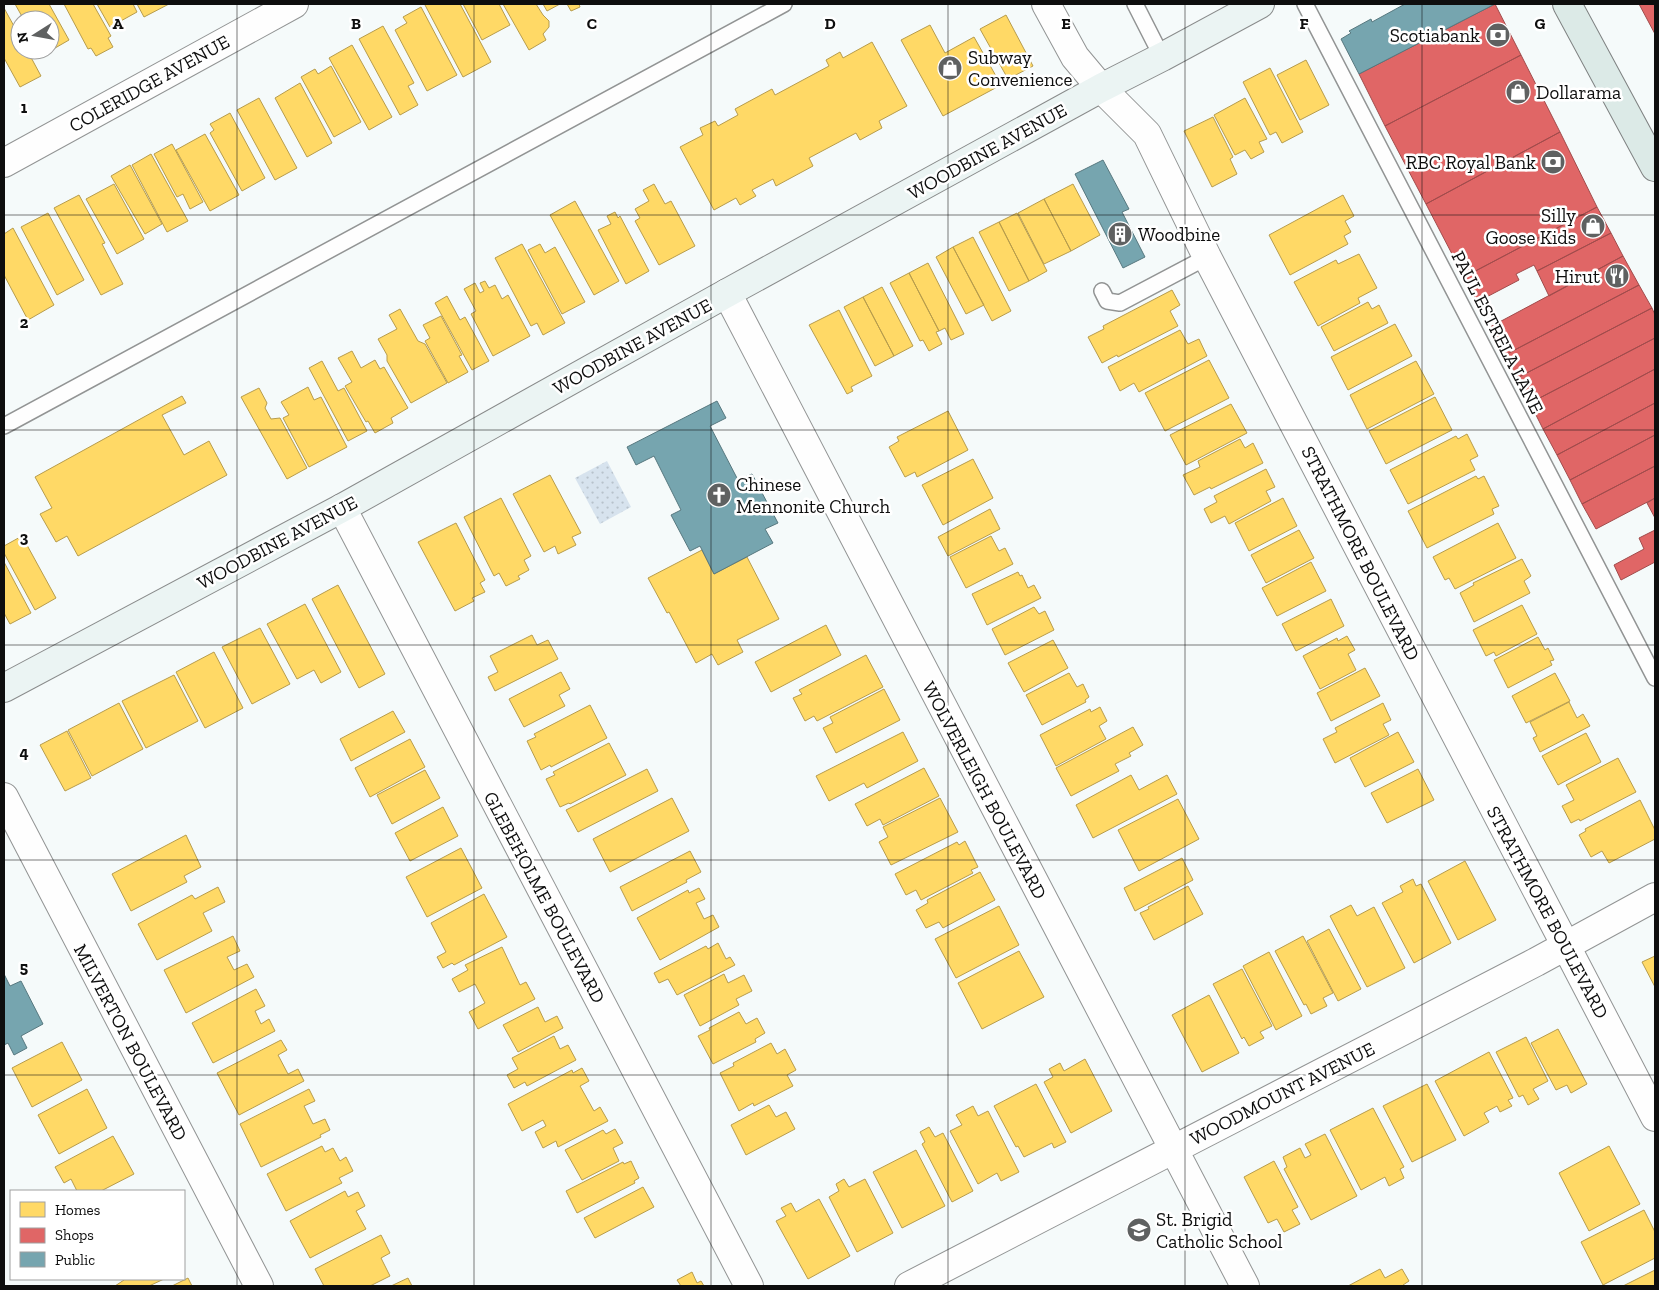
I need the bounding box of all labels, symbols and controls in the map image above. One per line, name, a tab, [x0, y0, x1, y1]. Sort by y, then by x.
north arrow	[10, 10, 60, 60]
text: A	[113, 14, 124, 33]
text: B	[351, 14, 361, 33]
text: C	[587, 14, 597, 33]
text: D	[824, 14, 836, 33]
text: E	[1061, 14, 1071, 33]
text: F	[1299, 14, 1309, 33]
text: G	[1535, 14, 1546, 33]
bank icon: Scotiabank	[1485, 22, 1511, 48]
place label: Scotiabank	[1390, 24, 1480, 47]
text: N	[13, 30, 32, 44]
street label: COLERIDGE AVENUE	[65, 30, 234, 137]
place label: Subway Convenience	[968, 46, 1073, 91]
shop icon: Subway Convenience	[937, 55, 963, 81]
shop icon: Dollarama	[1505, 79, 1531, 105]
place label: Dollarama	[1536, 81, 1621, 104]
text: 1	[21, 98, 28, 117]
street label: WOODBINE AVENUE	[904, 98, 1071, 205]
bank icon: RBC Royal Bank	[1540, 149, 1566, 175]
place label: RBC Royal Bank	[1406, 151, 1536, 174]
place label: Silly Goose Kids	[1486, 204, 1576, 249]
shop icon: Silly Goose Kids	[1580, 213, 1606, 239]
building icon: Woodbine	[1107, 221, 1133, 247]
place label: Woodbine	[1138, 223, 1220, 246]
street label: PAUL ESTRELA LANE	[1447, 247, 1549, 417]
restaurant icon: Hirut	[1604, 263, 1630, 289]
place label: Hirut	[1555, 265, 1600, 288]
street label: WOODBINE AVENUE	[549, 293, 716, 400]
text: 2	[20, 313, 29, 332]
street label: STRATHMORE BOULEVARD	[1296, 442, 1425, 664]
place label: Chinese Mennonite Church	[736, 473, 891, 518]
church icon: Chinese Mennonite Church	[706, 482, 732, 508]
street label: WOODBINE AVENUE	[193, 491, 361, 594]
text: 3	[20, 528, 29, 547]
street label: WOLVERLEIGH BOULEVARD	[917, 677, 1052, 903]
text: 4	[19, 743, 29, 762]
street label: GLEBEHOLME BOULEVARD	[479, 787, 610, 1007]
street label: STRATHMORE BOULEVARD	[1482, 802, 1613, 1022]
street label: MILVERTON BOULEVARD	[69, 940, 192, 1145]
text: 5	[20, 958, 28, 977]
street label: WOODMOUNT AVENUE	[1186, 1037, 1378, 1150]
legend	[10, 1190, 185, 1280]
text: Homes	[55, 1201, 100, 1219]
place label: St. Brigid Catholic School	[1156, 1208, 1282, 1253]
school or university icon: St. Brigid Catholic School	[1126, 1217, 1152, 1243]
text: Shops	[55, 1226, 94, 1244]
text: Public	[55, 1251, 95, 1269]

